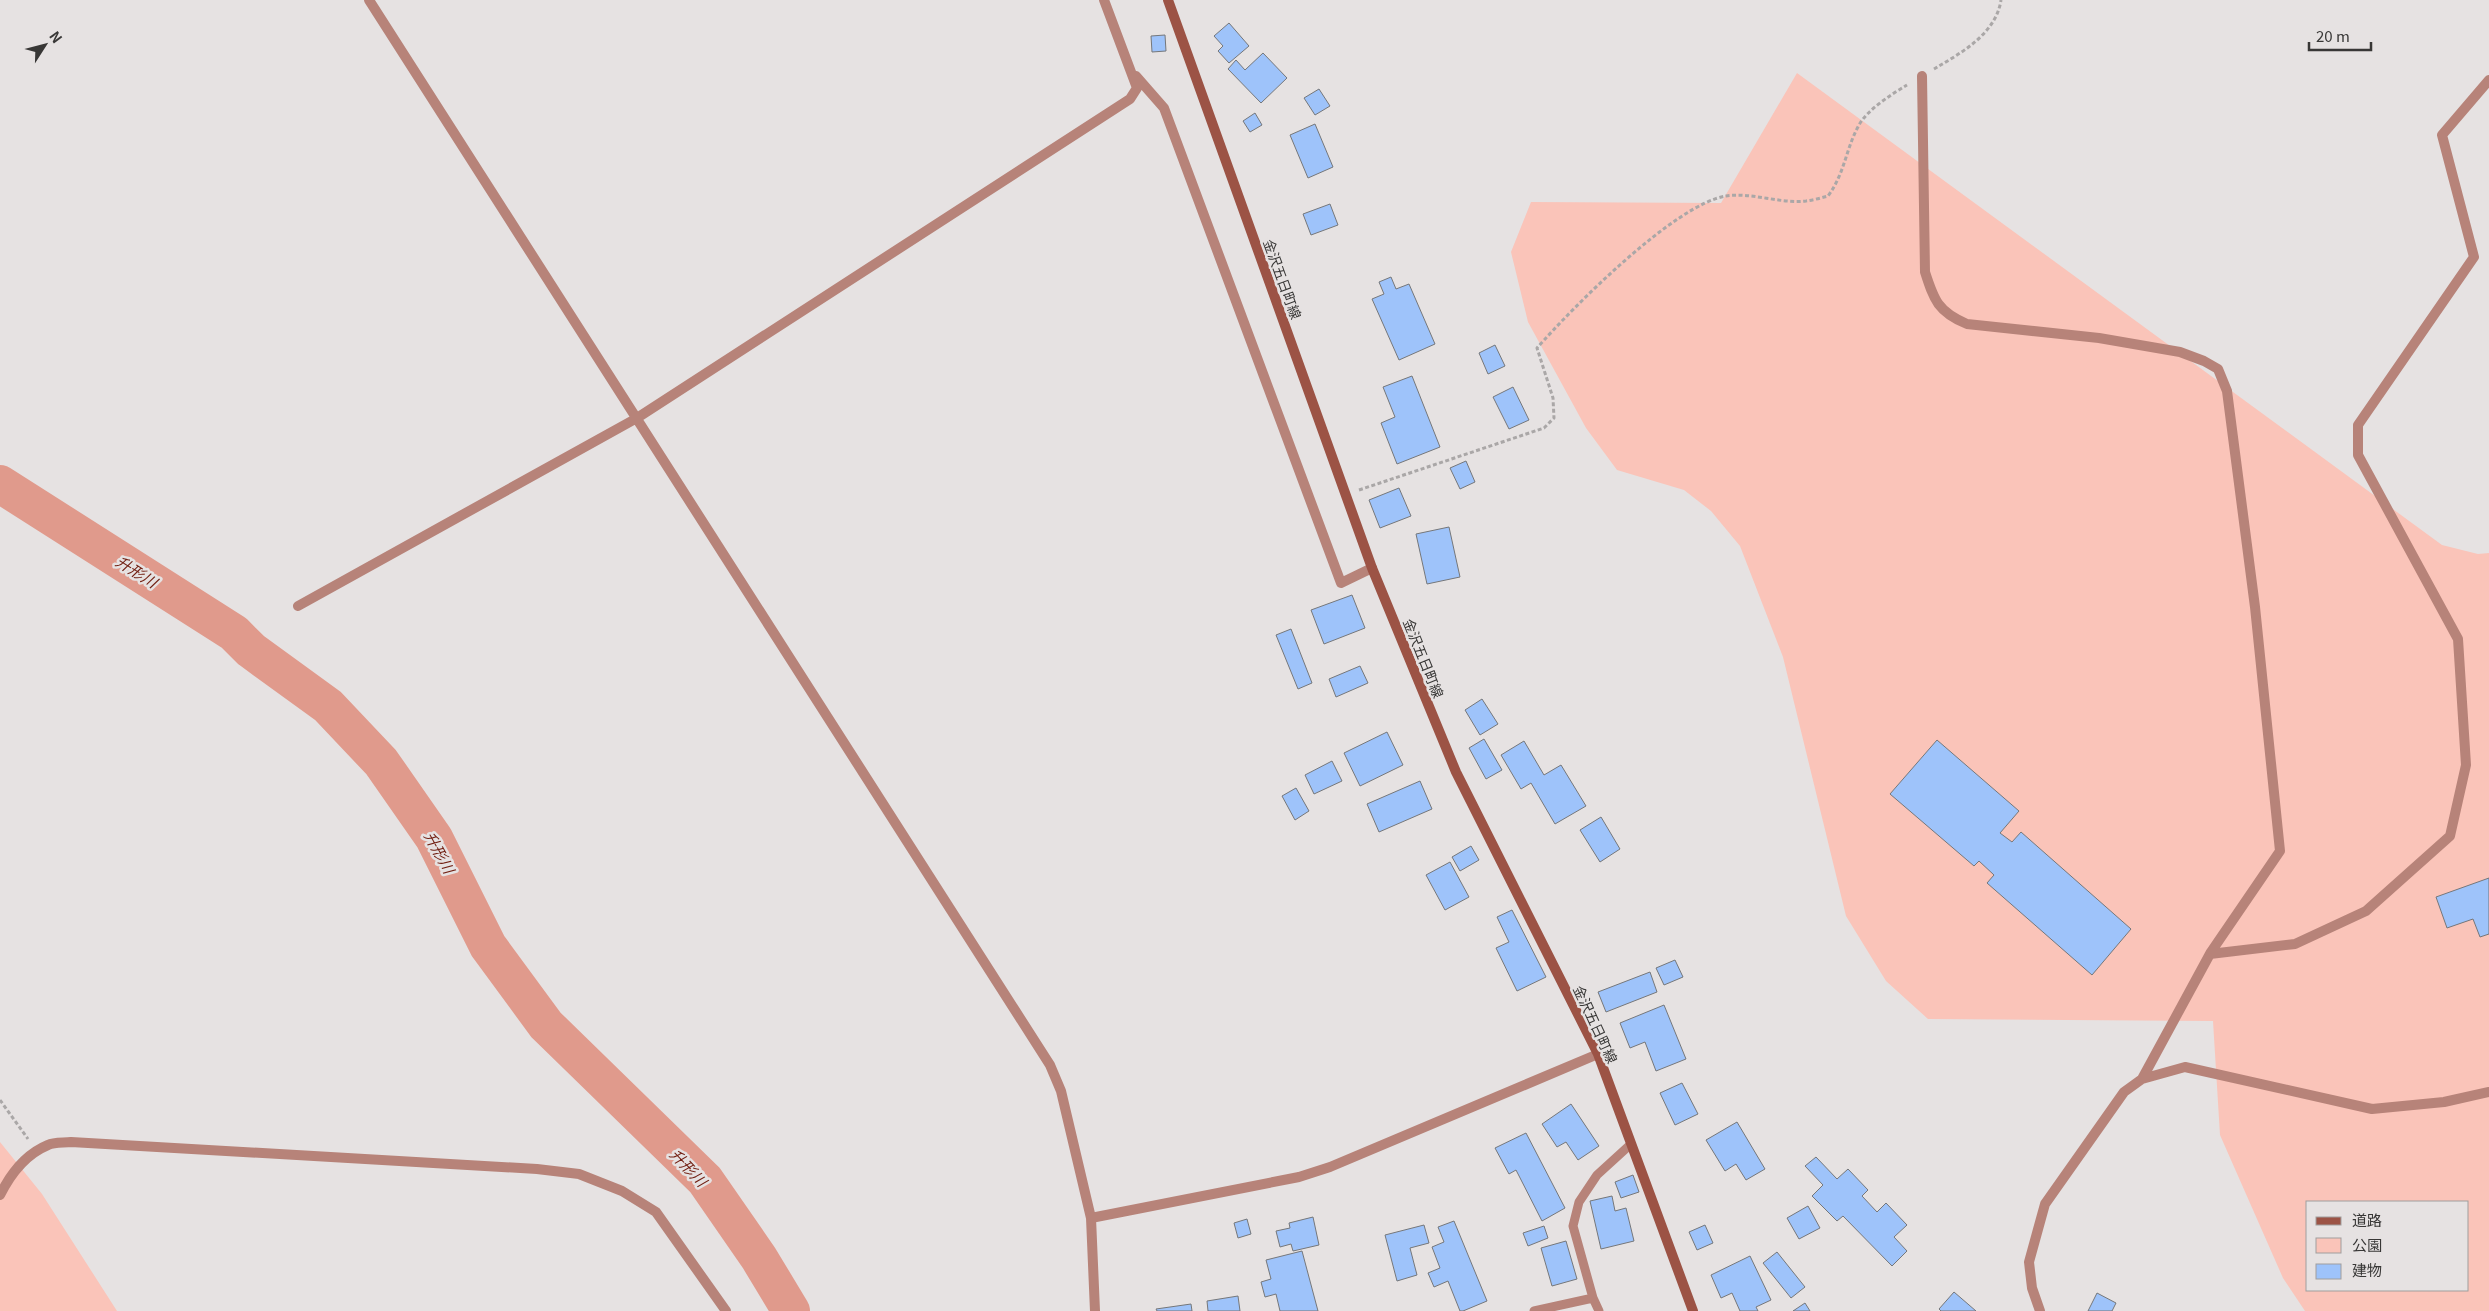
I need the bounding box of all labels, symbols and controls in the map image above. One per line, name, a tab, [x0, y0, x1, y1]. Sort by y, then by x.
north arrow	[20, 20, 70, 70]
scale bar	[2309, 20, 2372, 52]
text: 20 m	[2316, 25, 2350, 46]
text: N	[45, 27, 68, 47]
street label: 金沢五日町線	[1259, 236, 1307, 322]
water label: 升形川	[112, 550, 163, 593]
street label: 金沢五日町線	[1399, 615, 1449, 701]
water label: 升形川	[420, 827, 461, 879]
street label: 金沢五日町線	[1569, 982, 1623, 1066]
water label: 升形川	[666, 1144, 714, 1192]
legend	[2306, 1201, 2469, 1291]
text: 道路	[2352, 1209, 2382, 1230]
text: 公園	[2352, 1234, 2382, 1255]
text: 建物	[2352, 1259, 2382, 1280]

